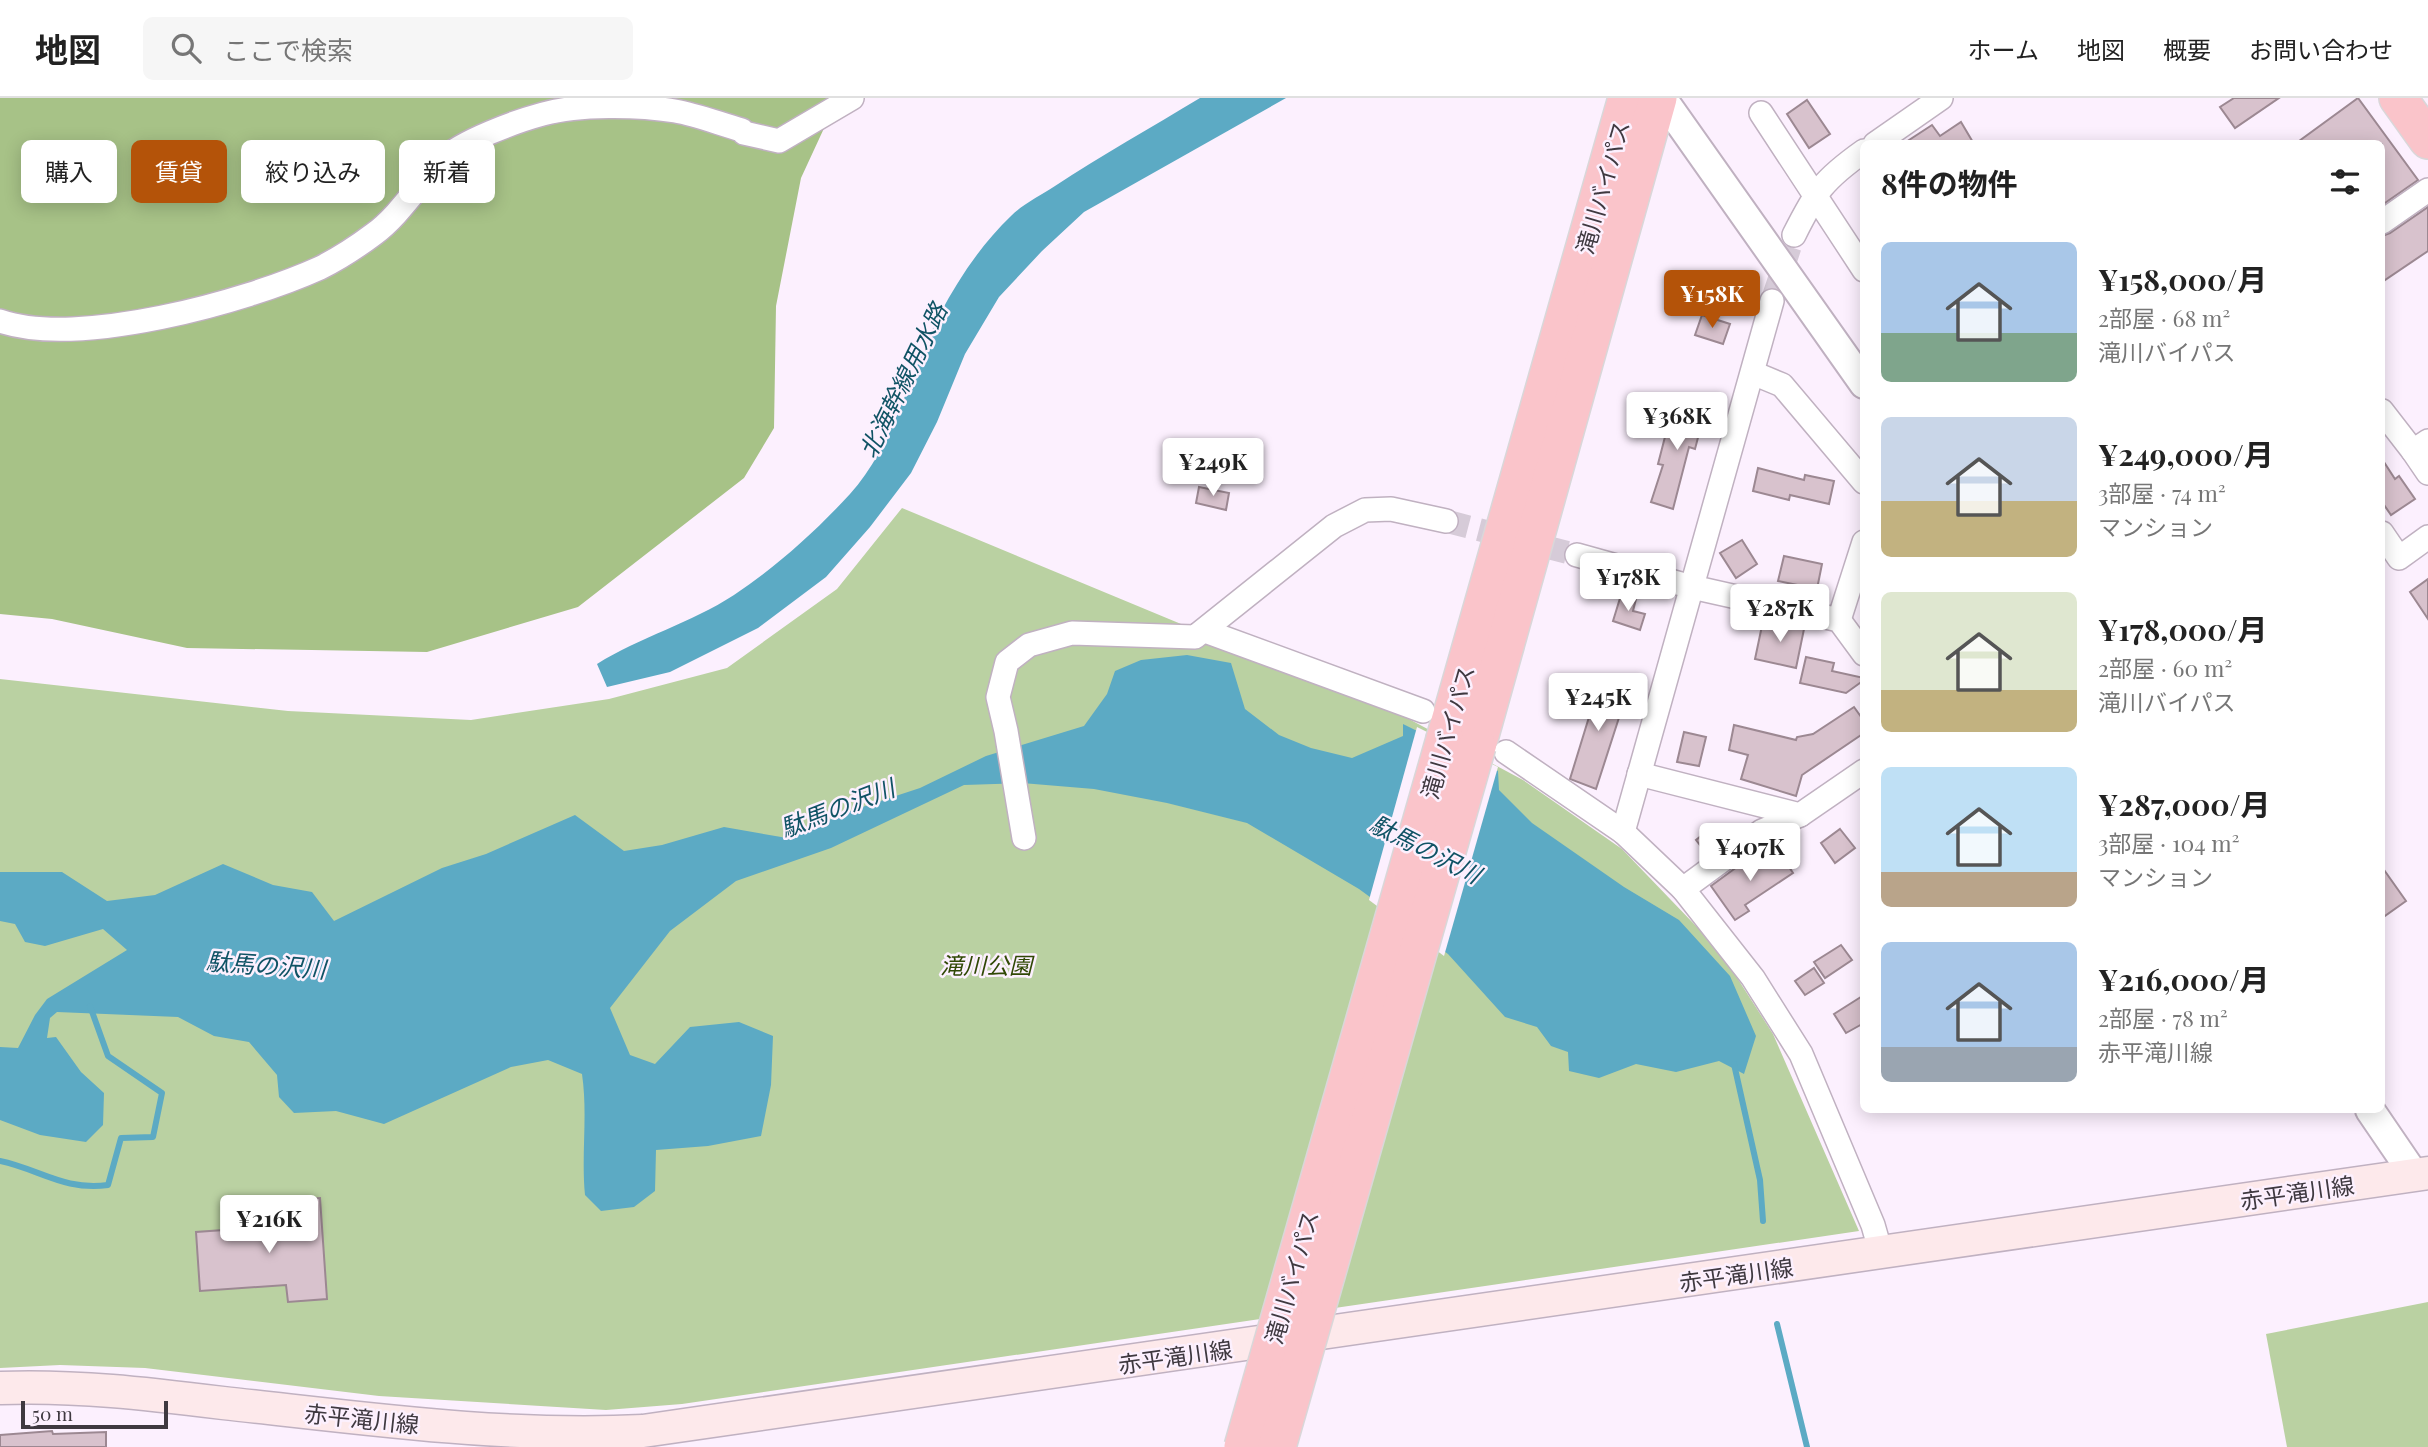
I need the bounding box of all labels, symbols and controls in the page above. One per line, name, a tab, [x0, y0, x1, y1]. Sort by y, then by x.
search box	[143, 17, 633, 80]
text: 地図	[35, 26, 101, 70]
icon: search	[167, 29, 205, 67]
text: ここで検索	[223, 32, 353, 67]
text: ホーム	[1968, 33, 2039, 65]
text: 地図	[2077, 33, 2125, 65]
text: 概要	[2163, 33, 2211, 65]
text: お問い合わせ	[2249, 33, 2393, 65]
street label: 滝川バイパス	[1568, 117, 1636, 257]
chip: 購入	[21, 140, 117, 203]
chip: 賃貸	[131, 140, 227, 203]
chip: 絞り込み	[241, 140, 385, 203]
chip: 新着	[399, 140, 495, 203]
text: 8件の物件	[1881, 163, 2018, 203]
icon: filters	[2326, 163, 2364, 201]
text: ¥158,000/月	[2098, 259, 2267, 299]
icon: home	[1937, 270, 2021, 354]
pin: ¥158K	[1663, 271, 1761, 330]
text: ¥158K	[1680, 277, 1744, 308]
water label: 北海幹線用水路	[851, 296, 954, 463]
text: 2部屋 · 68 m²	[2098, 302, 2230, 333]
text: 滝川バイパス	[2098, 336, 2236, 367]
pin: ¥368K	[1628, 392, 1726, 452]
text: ¥368K	[1642, 399, 1712, 430]
text: ¥249,000/月	[2098, 434, 2274, 474]
pin: ¥249K	[1164, 438, 1262, 498]
text: ¥249K	[1179, 445, 1247, 476]
icon: home	[1937, 445, 2021, 529]
text: 3部屋 · 74 m²	[2098, 477, 2226, 508]
text: マンション	[2098, 511, 2213, 542]
pin: ¥178K	[1579, 554, 1677, 613]
text: ¥178K	[1596, 560, 1660, 591]
pin: ¥287K	[1731, 584, 1829, 644]
text: ¥287K	[1746, 591, 1814, 622]
text: ¥178,000/月	[2098, 609, 2268, 649]
icon: home	[1937, 620, 2021, 704]
text: 2部屋 · 60 m²	[2098, 652, 2232, 683]
street label: 滝川バイパス	[1413, 662, 1481, 802]
pin: ¥245K	[1549, 674, 1647, 733]
text: ¥245K	[1565, 680, 1631, 711]
text: 滝川バイパス	[2098, 686, 2236, 717]
water label: 駄馬の沢川	[775, 769, 902, 843]
text: ¥287,000/月	[2098, 784, 2271, 824]
icon: home	[1937, 795, 2021, 879]
water label: 駄馬の沢川	[1365, 807, 1489, 891]
pin: ¥407K	[1701, 824, 1799, 883]
text: 3部屋 · 104 m²	[2098, 827, 2240, 858]
text: ¥407K	[1715, 830, 1785, 861]
text: マンション	[2098, 861, 2213, 892]
water label: 駄馬の沢川	[205, 944, 330, 984]
park label: 滝川公園	[940, 949, 1035, 980]
text: ¥216,000/月	[2098, 959, 2270, 999]
icon: home	[1937, 970, 2021, 1054]
text: 2部屋 · 78 m²	[2098, 1002, 2228, 1033]
text: 赤平滝川線	[2098, 1036, 2213, 1067]
street label: 赤平滝川線	[2238, 1169, 2356, 1215]
pin: ¥216K	[220, 1196, 318, 1255]
text: ¥216K	[236, 1202, 302, 1233]
street label: 滝川バイパス	[1257, 1207, 1325, 1347]
street label: 赤平滝川線	[1677, 1251, 1795, 1297]
street label: 赤平滝川線	[1116, 1333, 1234, 1379]
street label: 赤平滝川線	[303, 1397, 421, 1439]
scale bar	[21, 1398, 168, 1430]
text: 50 m	[32, 1400, 73, 1426]

